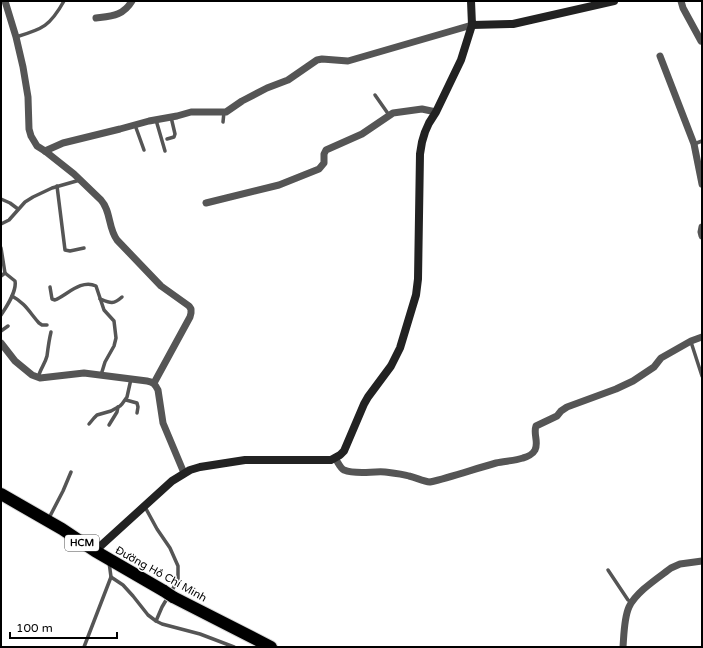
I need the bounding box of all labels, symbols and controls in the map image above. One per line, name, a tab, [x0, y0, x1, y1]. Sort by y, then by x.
road number: HCM	[65, 535, 99, 551]
street label: Đường Hồ Chí Minh	[113, 543, 209, 605]
scale bar	[10, 614, 117, 640]
text: 100 m	[16, 621, 53, 635]

